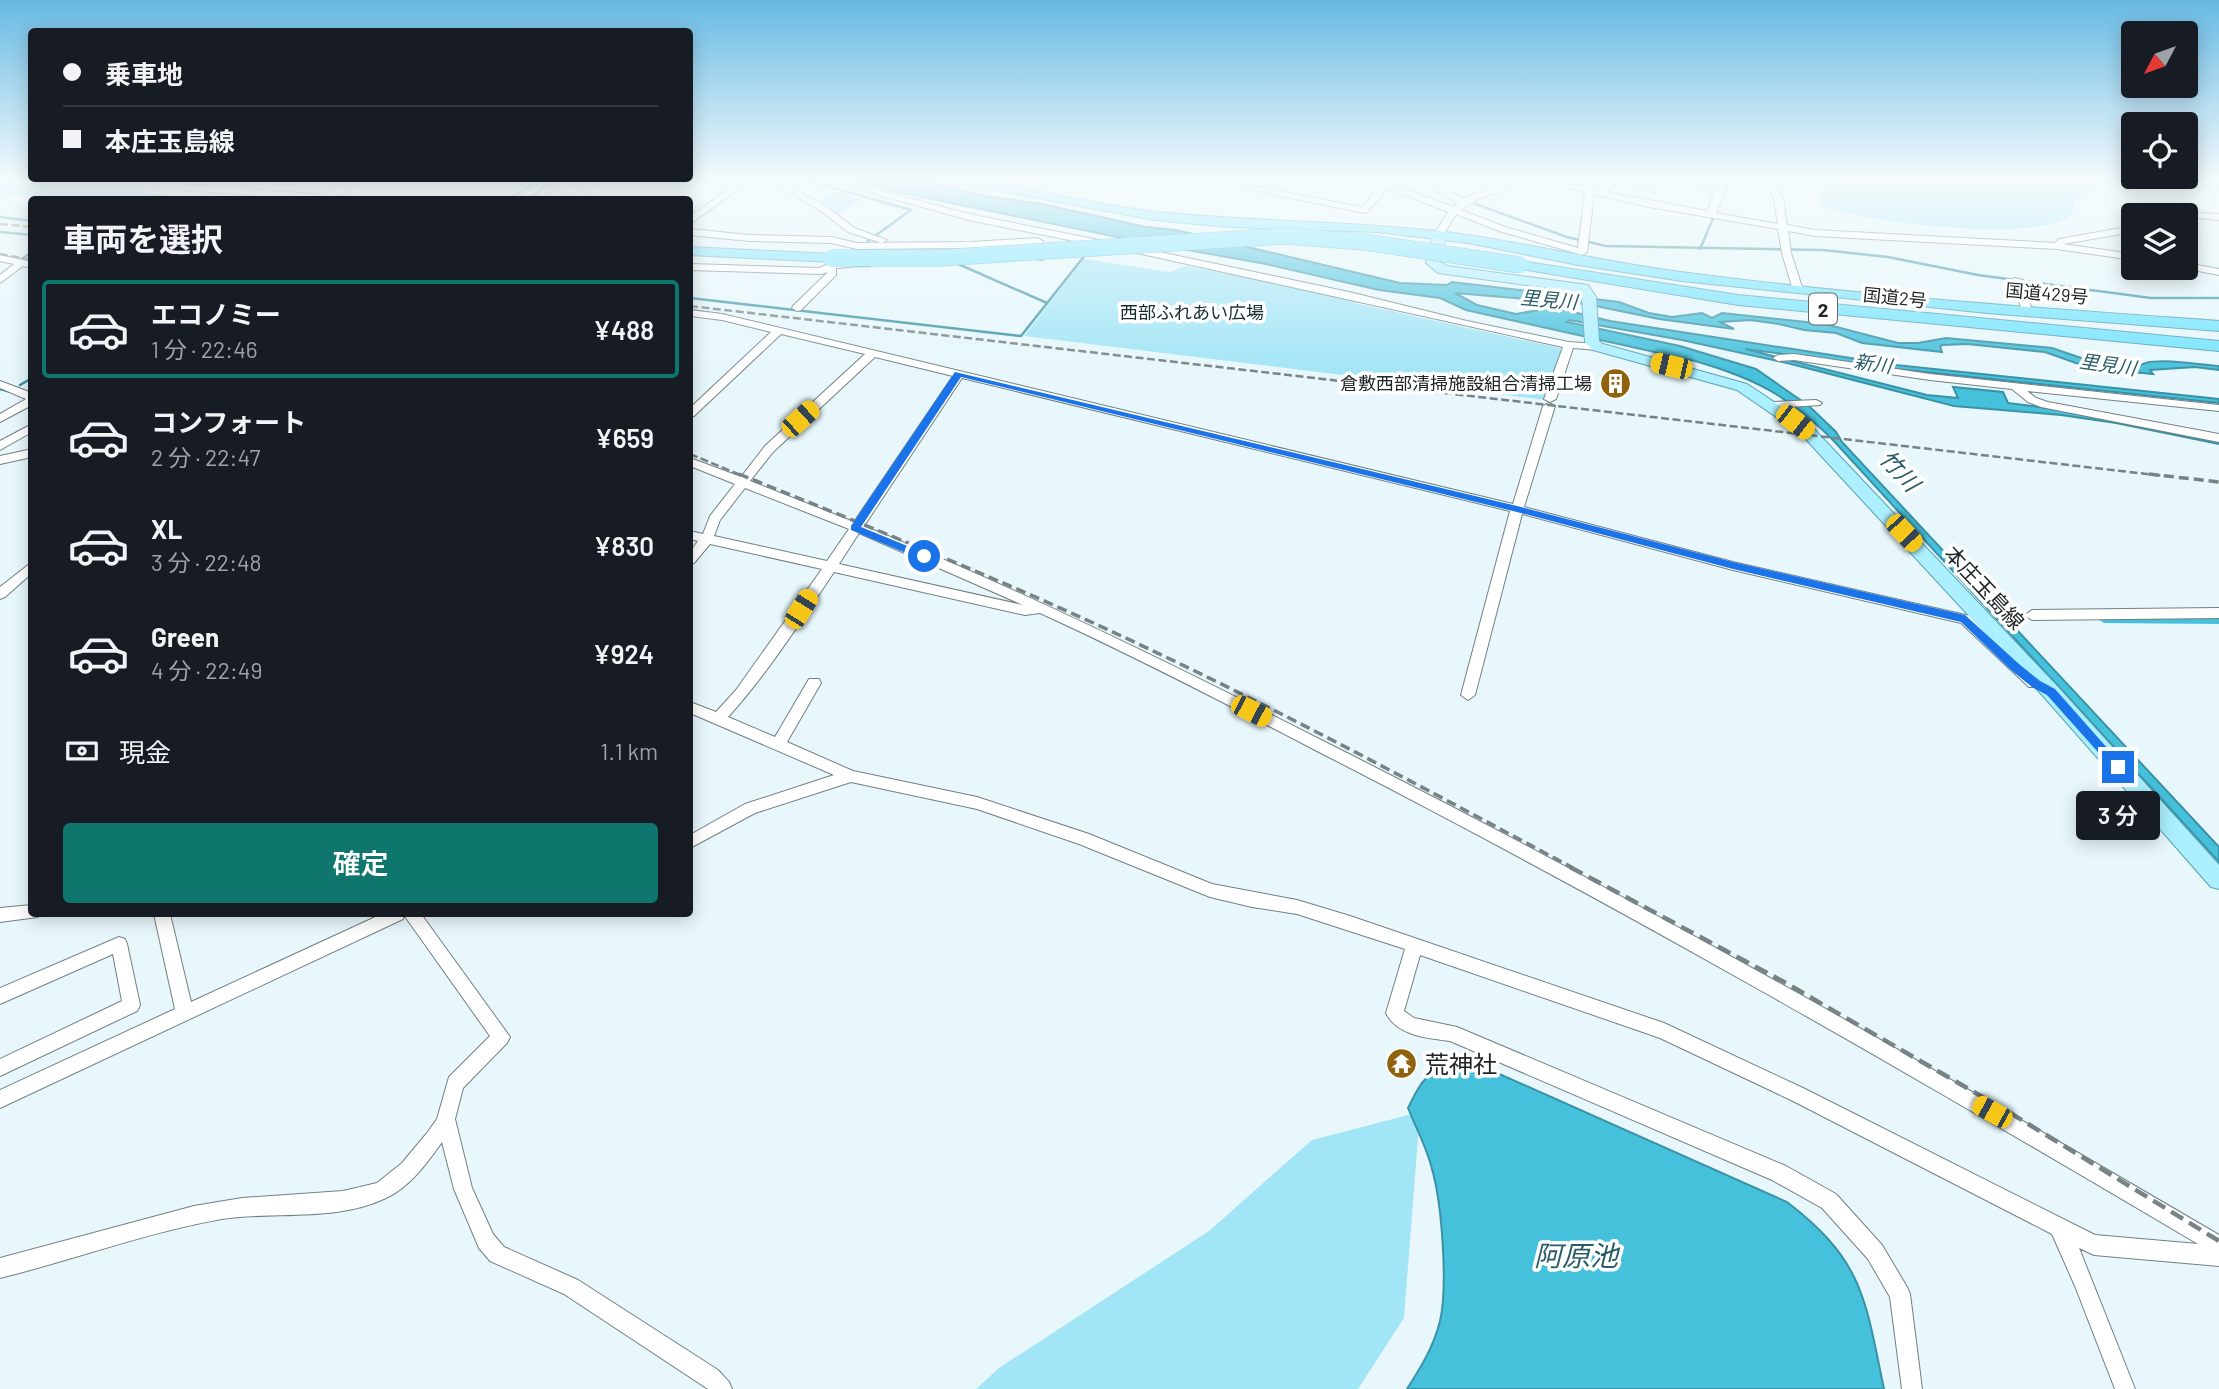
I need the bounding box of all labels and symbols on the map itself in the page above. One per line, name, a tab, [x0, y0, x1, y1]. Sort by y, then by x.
north arrow	[2121, 21, 2198, 98]
street label: 国道429号	[2005, 278, 2089, 308]
street label: 国道2号	[1862, 283, 1928, 311]
water label: 里見川	[1520, 285, 1580, 313]
road number: 2	[1809, 294, 1837, 324]
park label: 西部ふれあい広場	[1120, 301, 1264, 323]
water label: 新川	[1853, 349, 1895, 377]
water label: 里見川	[2078, 349, 2140, 380]
car	[1649, 351, 1694, 381]
building icon: 倉敷西部清掃施設組合清掃工場	[1598, 366, 1632, 400]
place label: 倉敷西部清掃施設組合清掃工場	[1340, 372, 1592, 394]
car	[778, 397, 823, 441]
car	[1772, 401, 1819, 443]
water label: 竹川	[1874, 444, 1928, 499]
car	[1882, 510, 1927, 556]
route start	[908, 540, 940, 572]
street label: 本庄玉島線	[1940, 540, 2030, 634]
car	[781, 586, 822, 632]
car	[1228, 692, 1275, 730]
route end	[2102, 751, 2134, 783]
callout: 3 分	[2076, 792, 2160, 840]
temple icon: 荒神社	[1385, 1046, 1419, 1080]
place label: 荒神社	[1425, 1049, 1497, 1078]
car	[1969, 1093, 2016, 1131]
water label: 阿原池	[1534, 1238, 1621, 1272]

